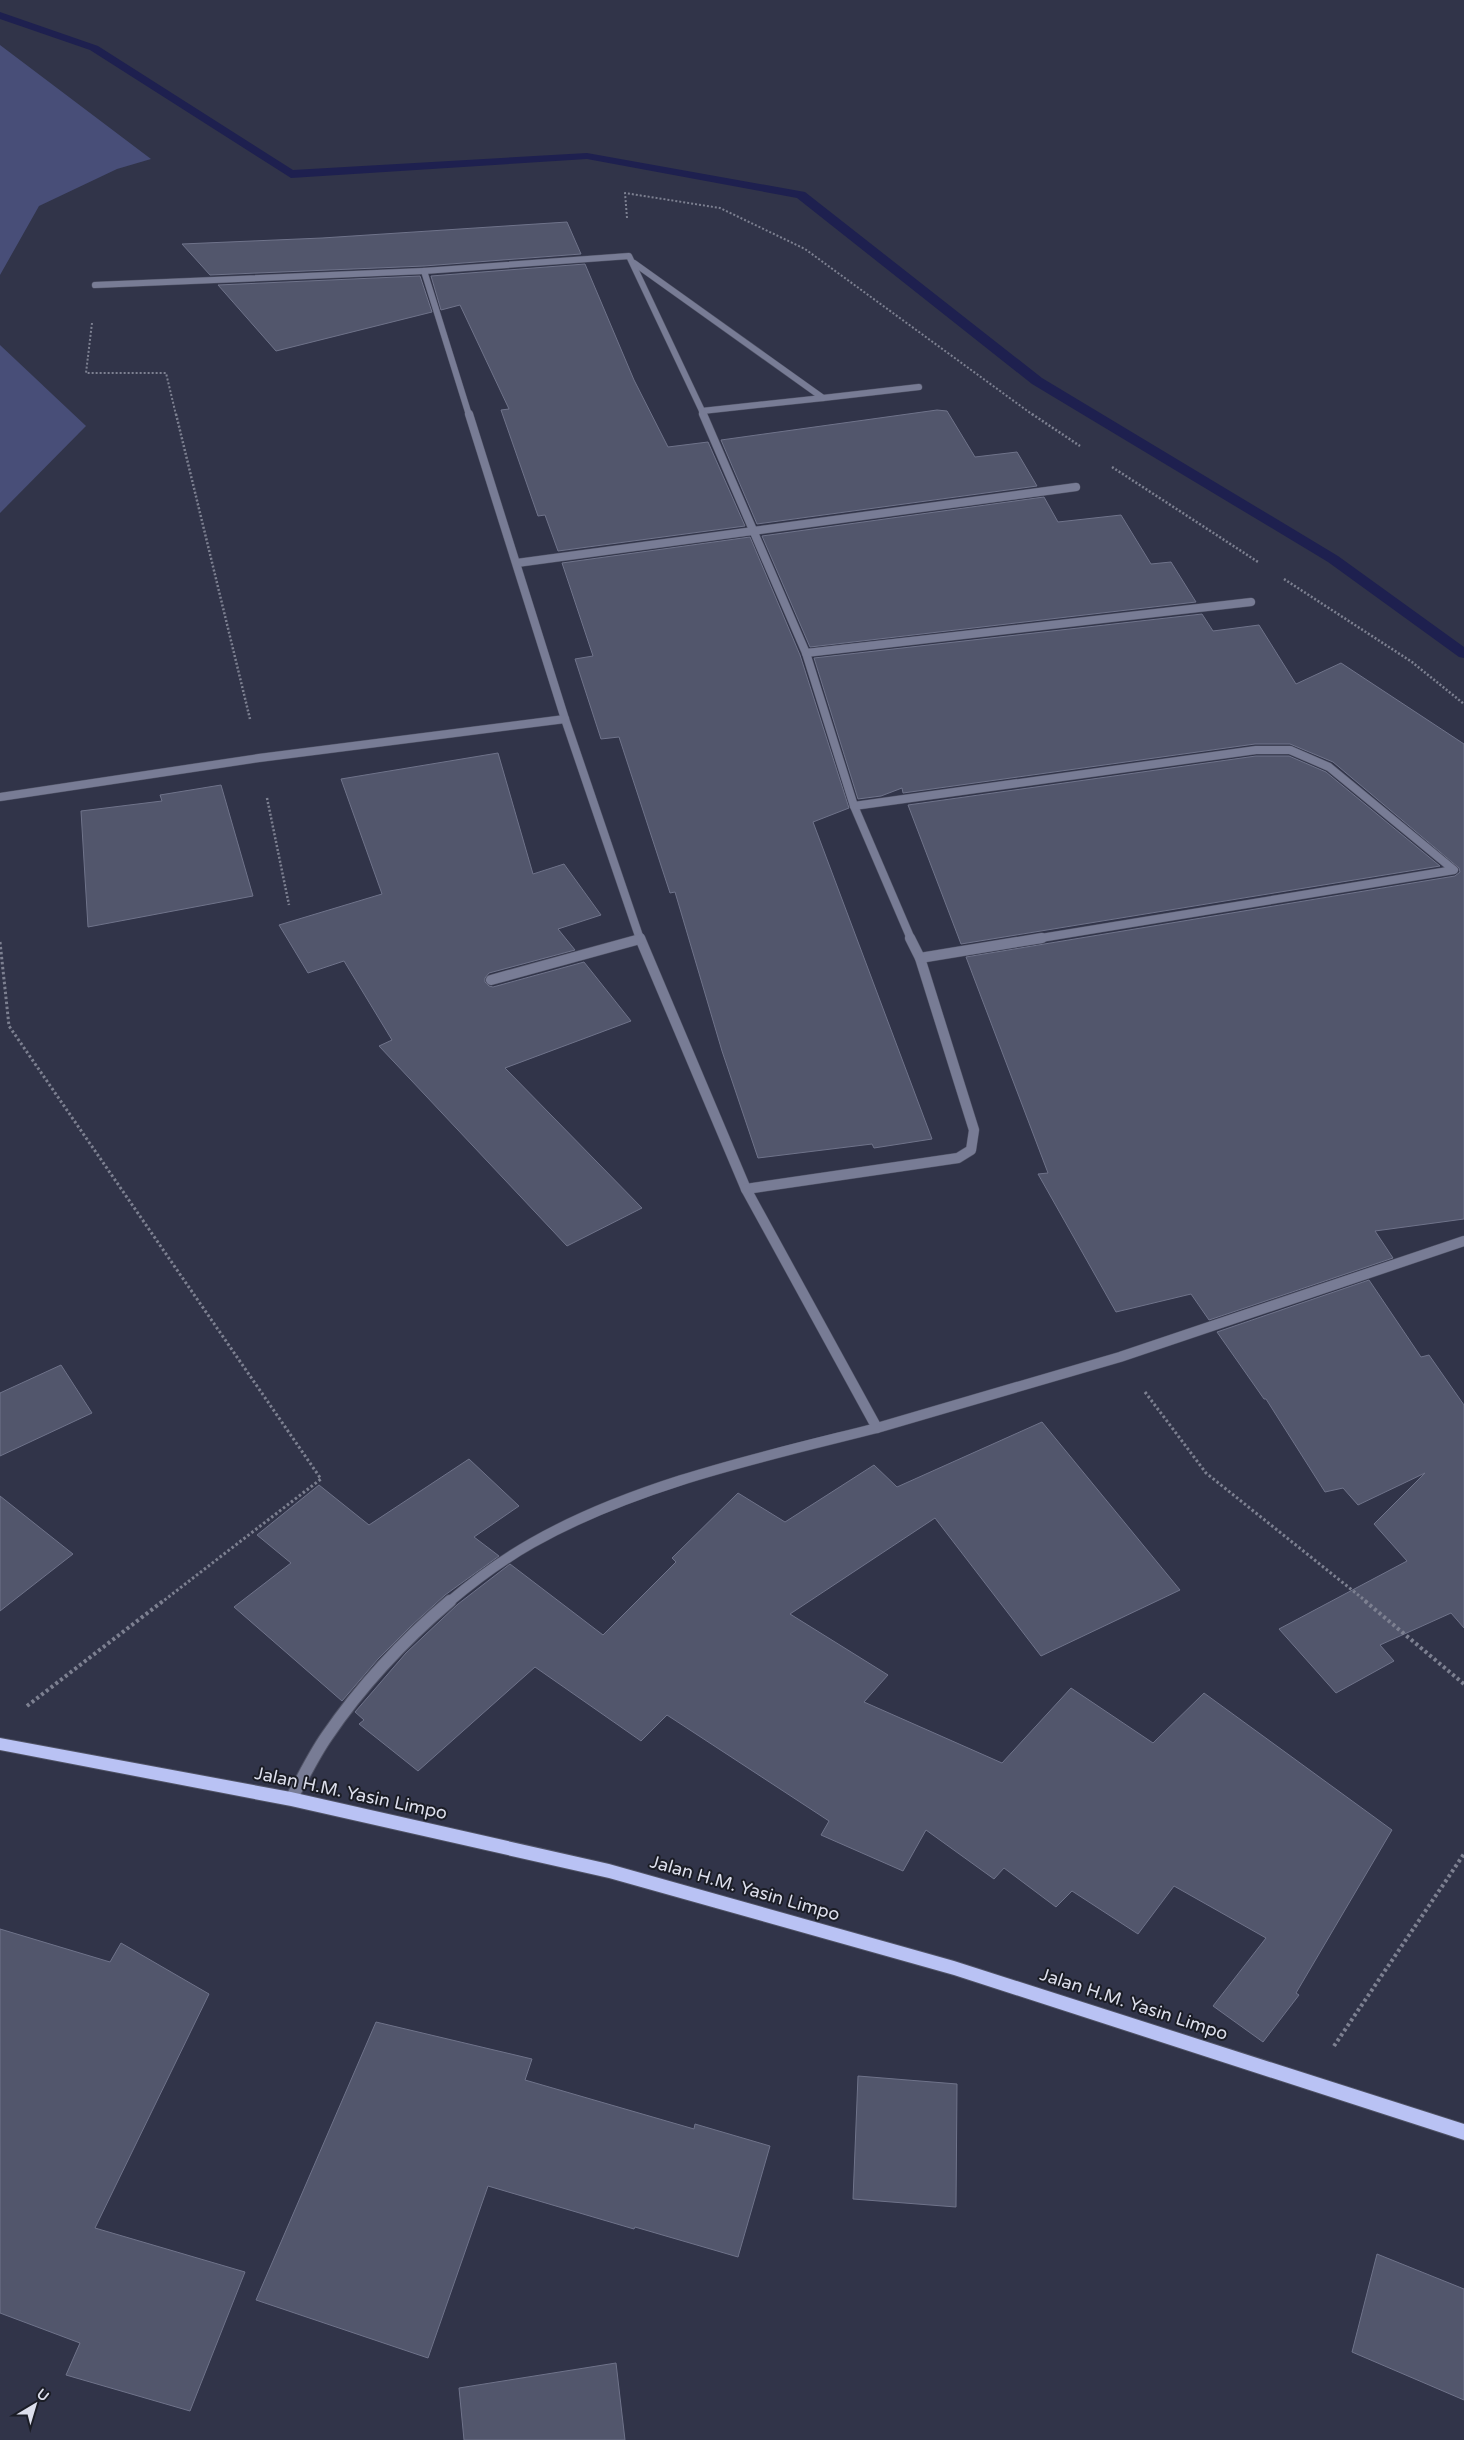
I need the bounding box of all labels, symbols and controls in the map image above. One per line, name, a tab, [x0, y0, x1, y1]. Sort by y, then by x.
street label: Jalan H.M. Yasin Limpo	[253, 1762, 449, 1824]
street label: Jalan H.M. Yasin Limpo	[648, 1850, 842, 1926]
street label: Jalan H.M. Yasin Limpo	[1037, 1963, 1231, 2045]
north arrow	[10, 2380, 60, 2430]
text: U	[33, 2385, 52, 2405]

